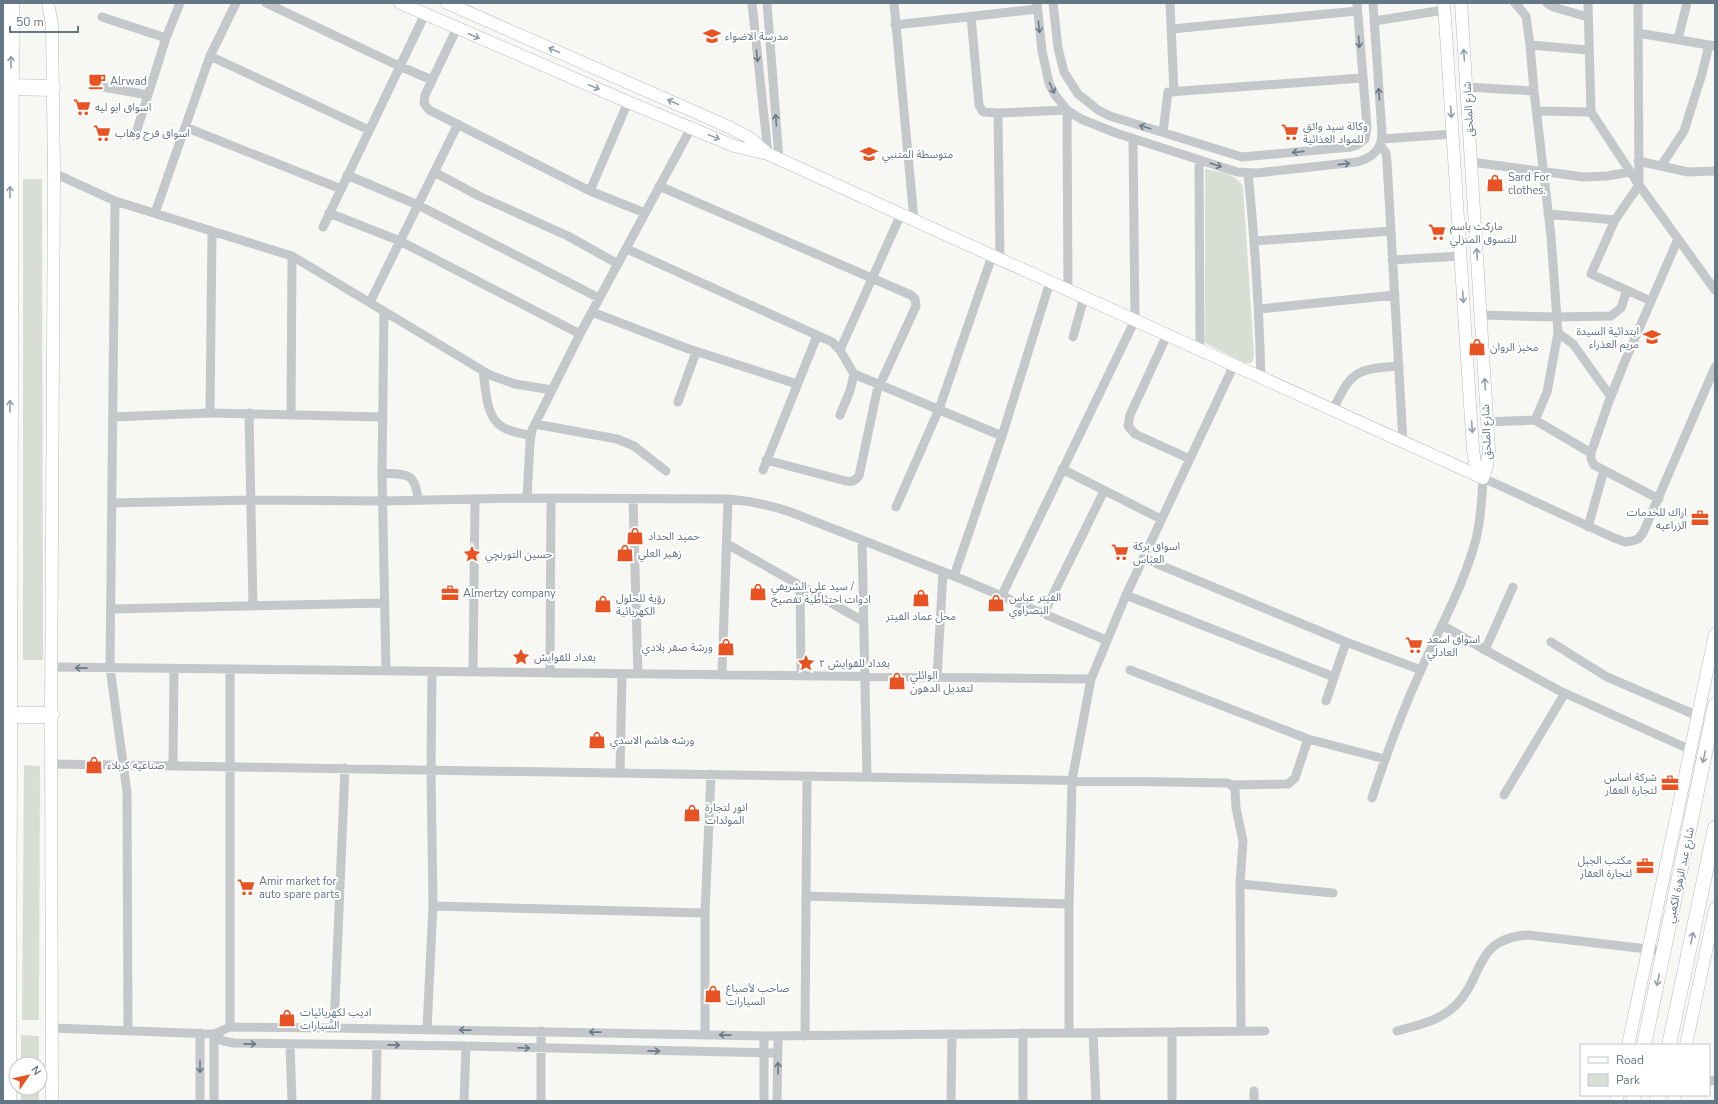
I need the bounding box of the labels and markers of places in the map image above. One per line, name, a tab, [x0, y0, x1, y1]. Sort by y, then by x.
school or university icon: مدرسة الاضواء	[702, 26, 722, 46]
place label: مدرسة الاضواء	[725, 29, 789, 44]
cafe icon: Alrwad	[87, 71, 107, 91]
place label: Alrwad	[110, 74, 147, 89]
supermarket icon: اسواق ابو ليه	[72, 97, 92, 117]
place label: اسواق ابو ليه	[95, 100, 151, 115]
place label: وكالة سيد واثق للمواد الغذائية	[1303, 119, 1368, 147]
supermarket icon: وكالة سيد واثق للمواد الغذائية	[1280, 122, 1300, 142]
supermarket icon: اسواق فرج وهاب	[92, 123, 112, 143]
place label: اسواق فرج وهاب	[115, 126, 190, 141]
school or university icon: متوسطة المتنبي	[859, 144, 879, 164]
place label: متوسطة المتنبي	[882, 147, 953, 164]
place label: Sard For clothes.	[1508, 170, 1550, 198]
shop icon: Sard For clothes.	[1485, 173, 1505, 193]
place label: ماركت باسم للتسوق المنزلي	[1450, 219, 1517, 249]
supermarket icon: ماركت باسم للتسوق المنزلي	[1427, 222, 1447, 242]
place label: ابتدائية السيدة مريم العذراء	[1576, 324, 1639, 353]
school or university icon: ابتدائية السيدة مريم العذراء	[1642, 327, 1662, 347]
shop icon: مخبز الروان	[1467, 337, 1487, 357]
place label: مخبز الروان	[1490, 340, 1539, 355]
place label: اراك للخدمات الزراعيه	[1627, 505, 1687, 533]
office icon: اراك للخدمات الزراعيه	[1690, 508, 1710, 528]
shop icon: حميد الحداد	[625, 526, 645, 546]
place label: حميد الحداد	[648, 529, 700, 544]
place label: اسواق بركة العباس	[1133, 539, 1180, 567]
supermarket icon: اسواق بركة العباس	[1110, 542, 1130, 562]
shop icon: زهير العلي	[615, 543, 635, 563]
place icon: حسين التورنچي	[462, 544, 482, 564]
place label: زهير العلي	[638, 546, 682, 563]
place label: حسين التورنچي	[485, 547, 553, 564]
place label: سيد علي الشريفي / ادوات احتياطية تفصيخ	[771, 579, 871, 607]
shop icon: سيد علي الشريفي / ادوات احتياطية تفصيخ	[748, 582, 768, 602]
office icon: Almertzy company	[440, 583, 460, 603]
place label: Almertzy company	[463, 586, 556, 601]
shop icon: محل عماد الفيتر	[911, 588, 931, 608]
place label: الفيتر عباس البصراوي	[1009, 590, 1061, 620]
place label: رؤية للحلول الكهربائية	[616, 591, 666, 619]
shop icon: الفيتر عباس البصراوي	[986, 593, 1006, 613]
shop icon: رؤية للحلول الكهربائية	[593, 594, 613, 614]
place label: محل عماد الفيتر	[885, 609, 956, 624]
place label: اسواق اسعد العادلي	[1427, 632, 1480, 662]
supermarket icon: اسواق اسعد العادلي	[1404, 635, 1424, 655]
shop icon: ورشة صقر بلادي	[716, 637, 736, 657]
place label: ورشة صقر بلادي	[642, 640, 713, 657]
place icon: بغداد للقوايش	[511, 647, 531, 667]
place label: بغداد للقوايش	[534, 650, 596, 665]
place icon: بغداد للقوايش ٢	[796, 653, 816, 673]
place label: بغداد للقوايش ٢	[819, 656, 890, 671]
place label: الوائلي لتعديل الدهون	[910, 668, 973, 696]
shop icon: الوائلي لتعديل الدهون	[887, 671, 907, 691]
shop icon: ورشه هاشم الاسدي	[587, 730, 607, 750]
place label: ورشه هاشم الاسدي	[610, 733, 695, 750]
shop icon: صناعيه كربلاء	[84, 755, 104, 775]
place label: صناعيه كربلاء	[107, 758, 164, 773]
place label: شركة اساس لتجارة العقار	[1604, 770, 1657, 798]
office icon: شركة اساس لتجارة العقار	[1660, 773, 1680, 793]
place label: انور لتجارة المولدات	[705, 800, 748, 828]
shop icon: انور لتجارة المولدات	[682, 803, 702, 823]
place label: مكتب الجبل لتجارة العقار	[1577, 853, 1632, 881]
office icon: مكتب الجبل لتجارة العقار	[1635, 856, 1655, 876]
place label: Amir market for auto spare parts	[259, 874, 339, 902]
supermarket icon: Amir market for auto spare parts	[236, 877, 256, 897]
place label: صاحب لأصباغ السيارات	[726, 981, 789, 1009]
shop icon: صاحب لأصباغ السيارات	[703, 984, 723, 1004]
place label: اديب لكهربائيات السيارات	[300, 1005, 371, 1033]
shop icon: اديب لكهربائيات السيارات	[277, 1008, 297, 1028]

